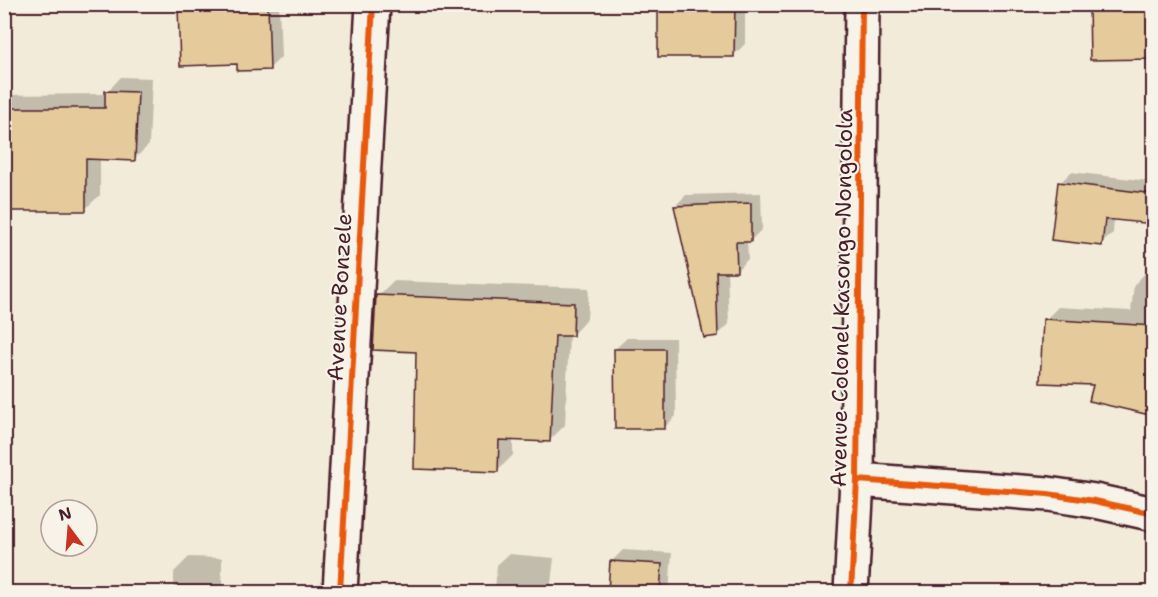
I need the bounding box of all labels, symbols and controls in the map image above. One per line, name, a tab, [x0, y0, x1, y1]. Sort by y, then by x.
street label: Avenue Colonel Kasongo Nongolola	[824, 108, 859, 488]
street label: Avenue Bonzele	[321, 212, 358, 382]
north arrow	[39, 498, 99, 558]
text: N	[56, 502, 74, 526]

